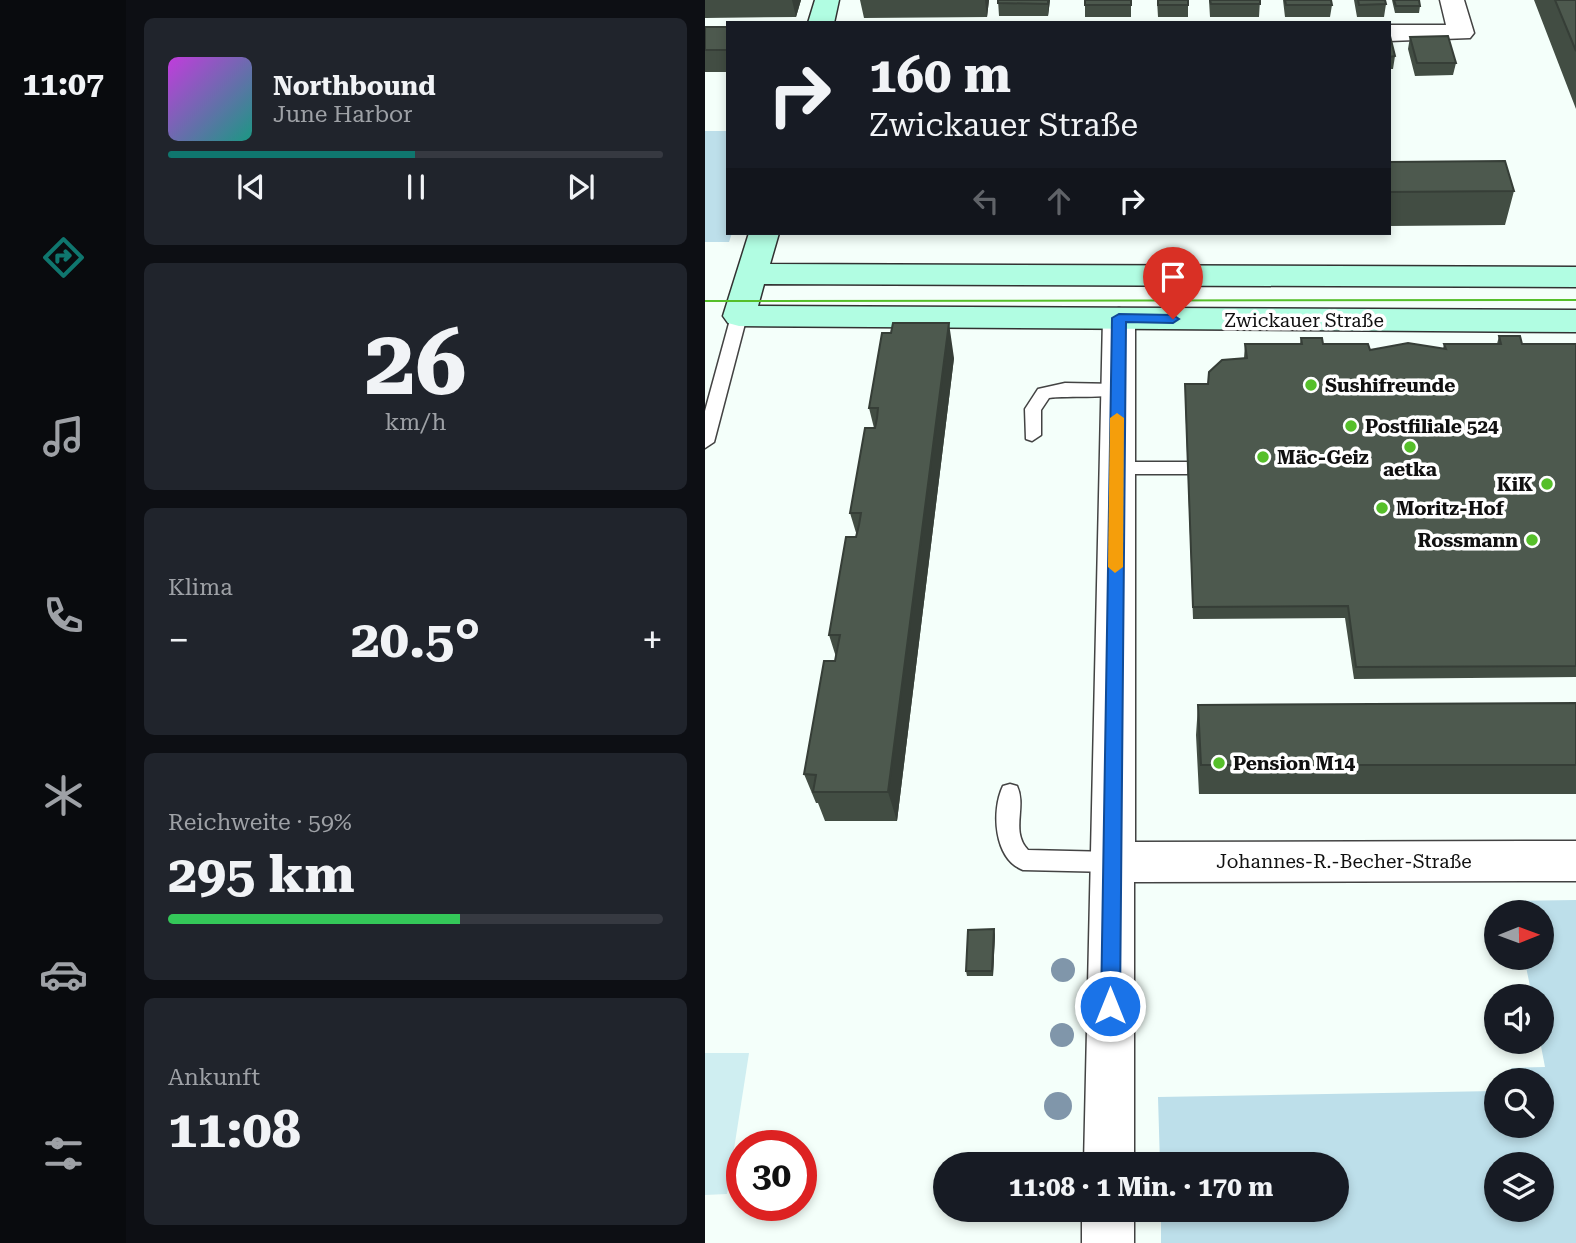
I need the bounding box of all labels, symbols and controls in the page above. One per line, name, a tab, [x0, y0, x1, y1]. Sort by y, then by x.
text: 160 m	[869, 47, 1011, 104]
icon: right	[754, 49, 845, 140]
text: 11:07	[22, 65, 104, 103]
text: Northbound	[273, 71, 436, 101]
text: June Harbor	[273, 101, 413, 128]
text: Zwickauer Straße	[869, 106, 1138, 144]
icon: previous	[232, 168, 270, 206]
icon: pause	[397, 168, 435, 206]
icon: next	[562, 168, 600, 206]
icon: left	[967, 182, 1005, 220]
icon: ahead	[1040, 182, 1078, 220]
icon: right	[1113, 182, 1151, 220]
icon: directions	[39, 233, 88, 282]
pin	[1143, 247, 1203, 319]
icon: arrive	[1154, 258, 1192, 296]
street label: Zwickauer Straße	[1224, 309, 1384, 332]
text: 26	[365, 310, 466, 416]
place label: Sushifreunde	[1325, 374, 1455, 397]
marker: Sushifreunde	[1303, 377, 1319, 393]
text: km/h	[385, 409, 446, 436]
icon: music	[39, 412, 88, 461]
place label: Postfiliale 524	[1365, 415, 1499, 438]
marker: Postfiliale 524	[1343, 418, 1359, 434]
marker: aetka	[1402, 439, 1418, 455]
place label: Mäc-Geiz	[1277, 446, 1369, 469]
marker: Mäc-Geiz	[1255, 449, 1271, 465]
place label: aetka	[1383, 458, 1437, 481]
place label: KiK	[1497, 473, 1533, 496]
marker: KiK	[1539, 476, 1555, 492]
place label: Moritz-Hof	[1396, 497, 1505, 520]
marker: Moritz-Hof	[1374, 500, 1390, 516]
place label: Rossmann	[1417, 529, 1518, 552]
marker: Rossmann	[1524, 532, 1540, 548]
text: Klima	[168, 574, 233, 601]
icon: phone	[39, 591, 88, 640]
text: 20.5°	[351, 609, 480, 670]
text: −	[168, 618, 189, 662]
text: +	[642, 618, 663, 662]
place label: Pension M14	[1233, 752, 1356, 775]
marker: Pension M14	[1211, 755, 1227, 771]
icon: climate	[39, 771, 88, 820]
text: Reichweite · 59%	[168, 809, 352, 836]
text: 295 km	[168, 844, 355, 905]
street label: Johannes-R.-Becher-Straße	[1216, 850, 1472, 873]
north arrow	[1484, 900, 1554, 970]
map controls	[1484, 900, 1554, 1222]
icon: car	[39, 950, 88, 999]
position arrow	[1073, 969, 1147, 1043]
button: sound	[1484, 984, 1554, 1054]
text: Ankunft	[168, 1064, 260, 1091]
button: search	[1484, 1068, 1554, 1138]
text: 11:08	[168, 1099, 301, 1160]
icon: filters	[39, 1129, 88, 1178]
speed limit sign: 30	[726, 1130, 817, 1221]
button: layers	[1484, 1152, 1554, 1222]
text: 11:08 · 1 Min. · 170 m	[1009, 1172, 1273, 1202]

